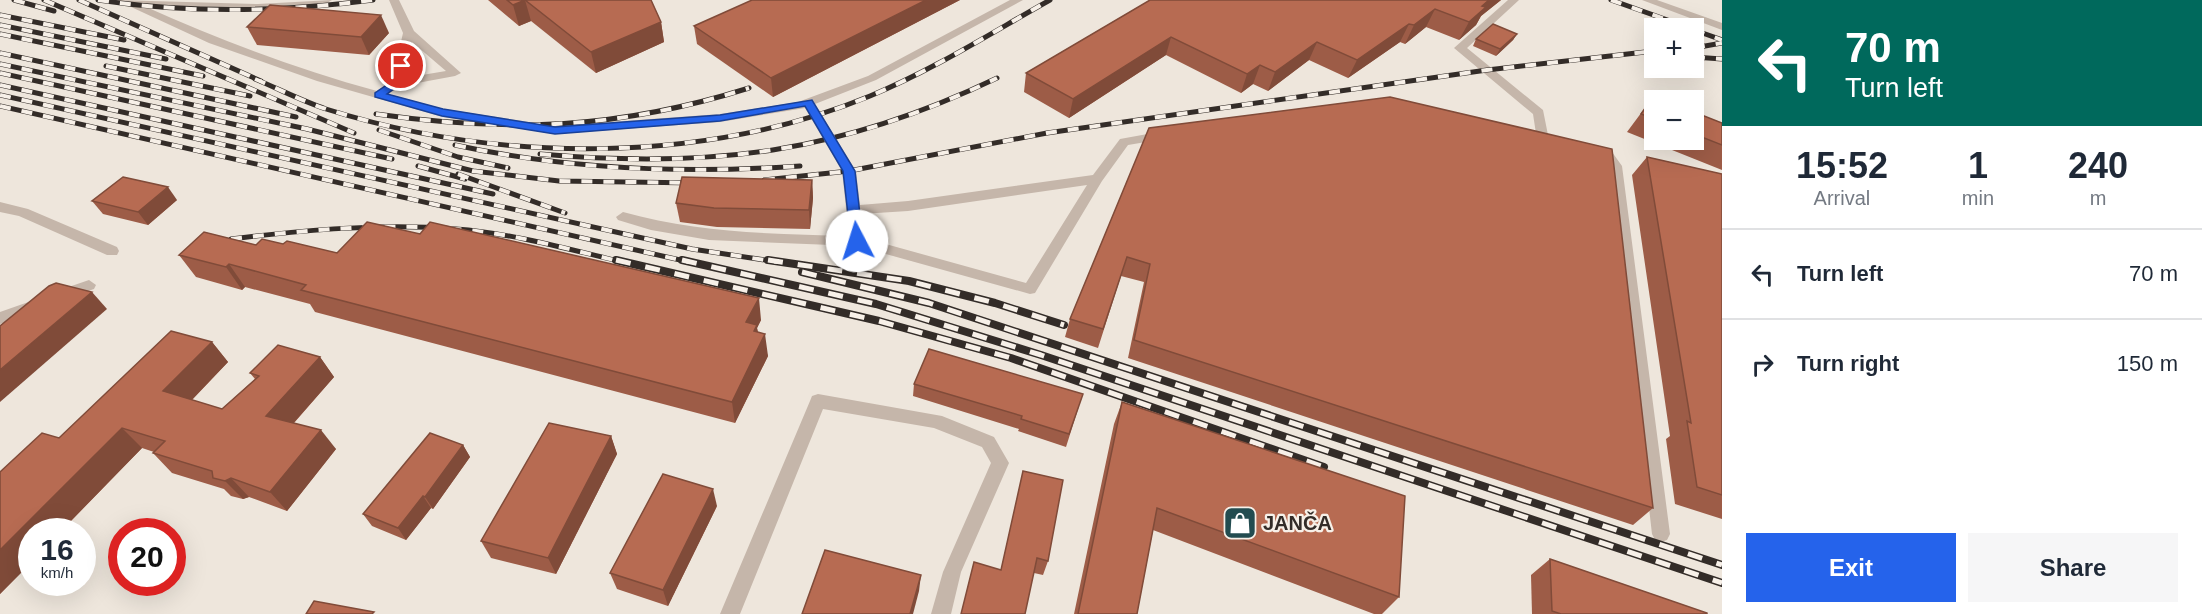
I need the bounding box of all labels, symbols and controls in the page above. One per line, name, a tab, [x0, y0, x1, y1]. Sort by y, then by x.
map controls	[1644, 18, 1704, 150]
button: +	[1644, 18, 1704, 78]
icon: left	[1746, 24, 1824, 102]
text: 70 m	[1845, 24, 1941, 71]
pin	[375, 40, 426, 91]
icon: arrive	[384, 49, 417, 82]
text: Turn left	[1845, 73, 1943, 103]
button: −	[1644, 90, 1704, 150]
text: 15:52	[1796, 145, 1888, 186]
text: 1	[1968, 145, 1988, 186]
text: 240	[2068, 145, 2128, 186]
text: Arrival	[1814, 187, 1870, 209]
text: min	[1962, 187, 1994, 209]
text: m	[2090, 187, 2106, 209]
position arrow	[825, 209, 889, 273]
icon: left	[1746, 258, 1779, 291]
text: Turn left	[1797, 261, 1883, 286]
text: 70 m	[2129, 261, 2178, 286]
icon: right	[1746, 348, 1779, 381]
text: Turn right	[1797, 351, 1899, 376]
text: 150 m	[2117, 351, 2178, 376]
shop icon: JANČA	[1222, 505, 1258, 541]
place label: JANČA	[1263, 511, 1332, 534]
speed limit sign: 20	[108, 518, 186, 596]
text: 16	[40, 533, 74, 566]
button: Exit	[1746, 533, 1956, 602]
button: Share	[1968, 533, 2178, 602]
text: km/h	[41, 564, 73, 581]

